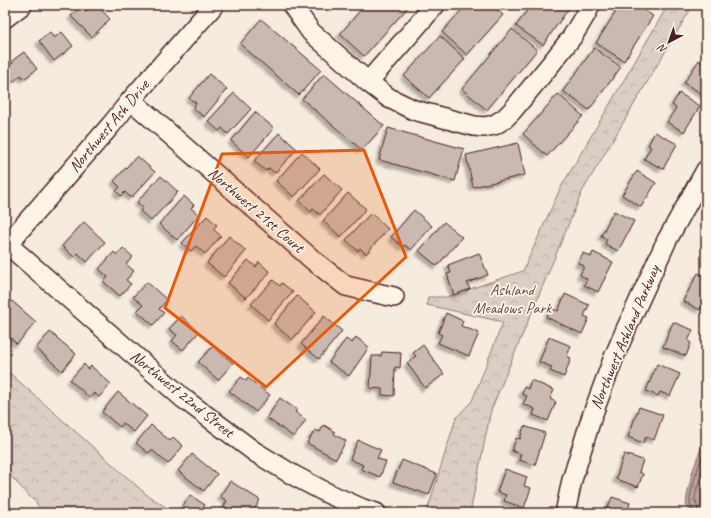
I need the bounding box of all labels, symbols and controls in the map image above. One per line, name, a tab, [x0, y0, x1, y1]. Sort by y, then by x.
north arrow	[649, 22, 689, 62]
text: N	[654, 41, 670, 57]
street label: Northwest Ash Drive	[64, 74, 155, 176]
street label: Northwest 21st Court	[204, 163, 309, 258]
street label: Northwest Ashland Parkway	[586, 261, 665, 412]
park label: Ashland Meadows Park	[473, 280, 552, 318]
street label: Northwest 22nd Street	[126, 346, 239, 443]

